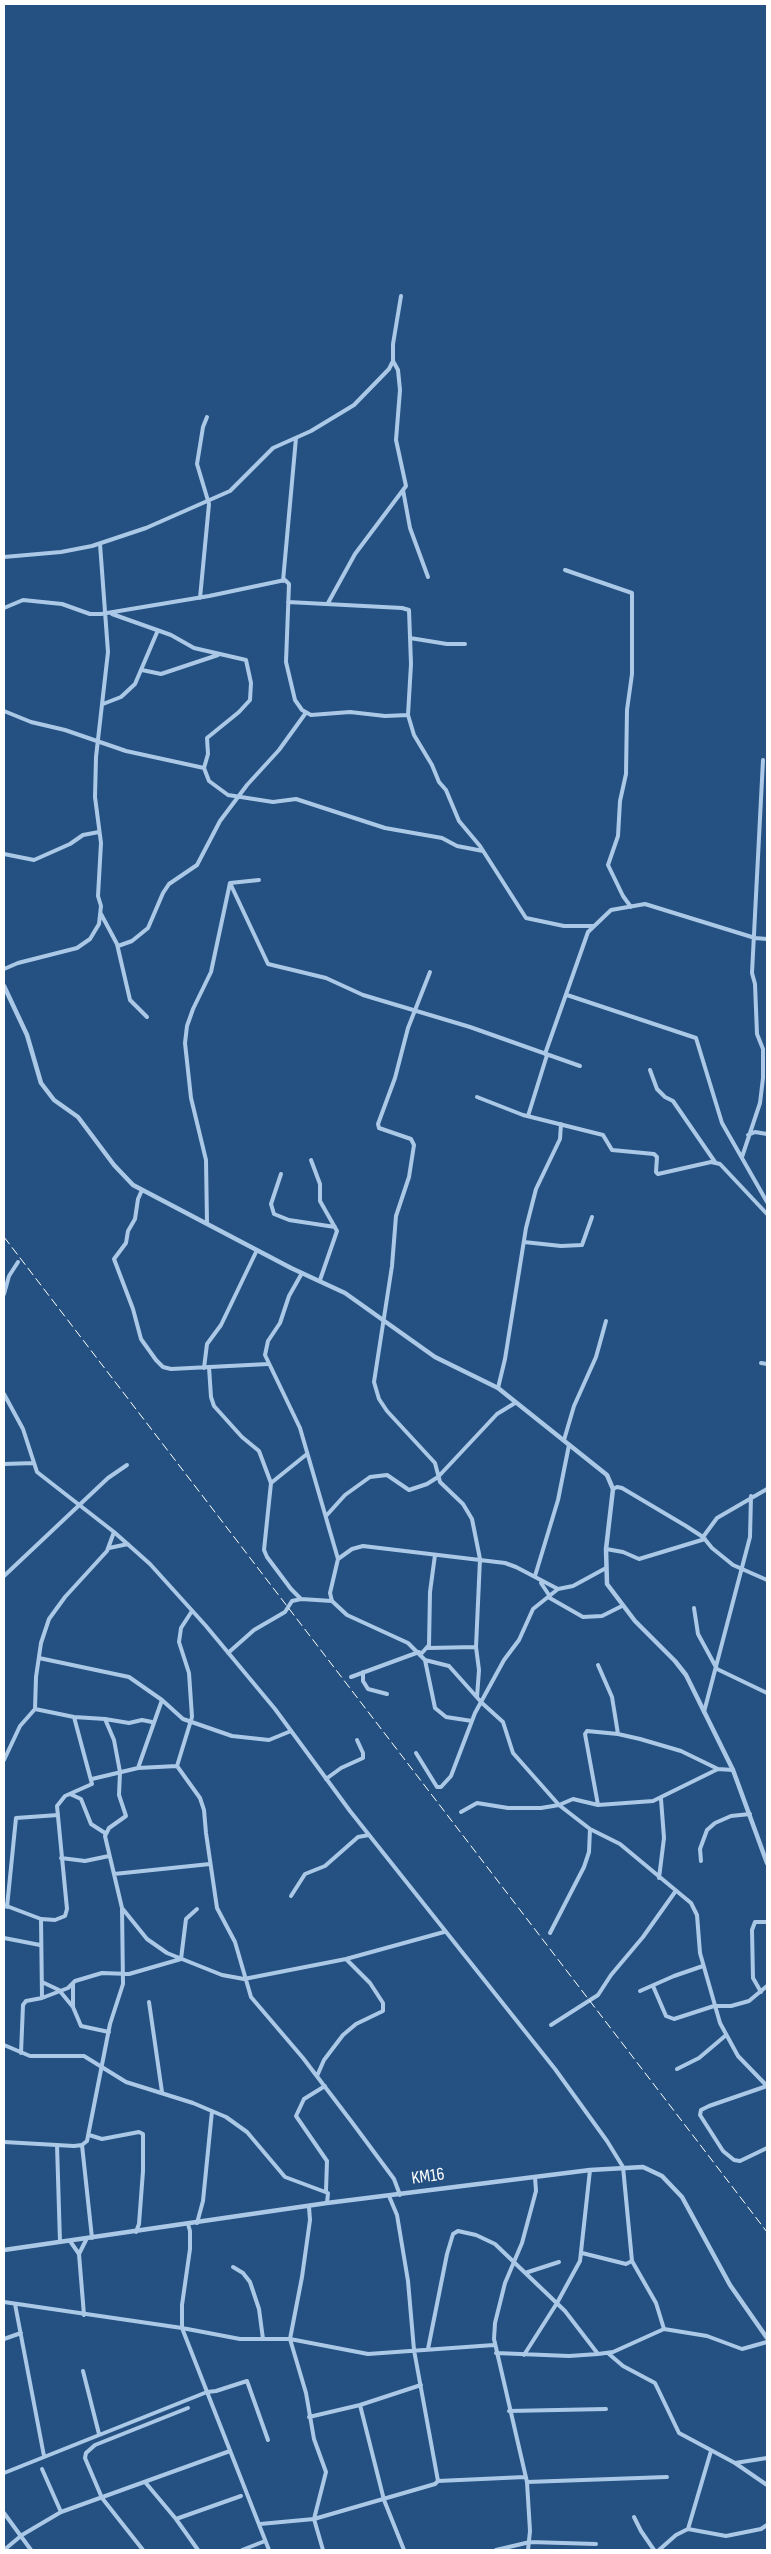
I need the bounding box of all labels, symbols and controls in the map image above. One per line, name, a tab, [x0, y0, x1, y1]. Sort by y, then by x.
street label: KM16	[410, 2164, 446, 2190]

